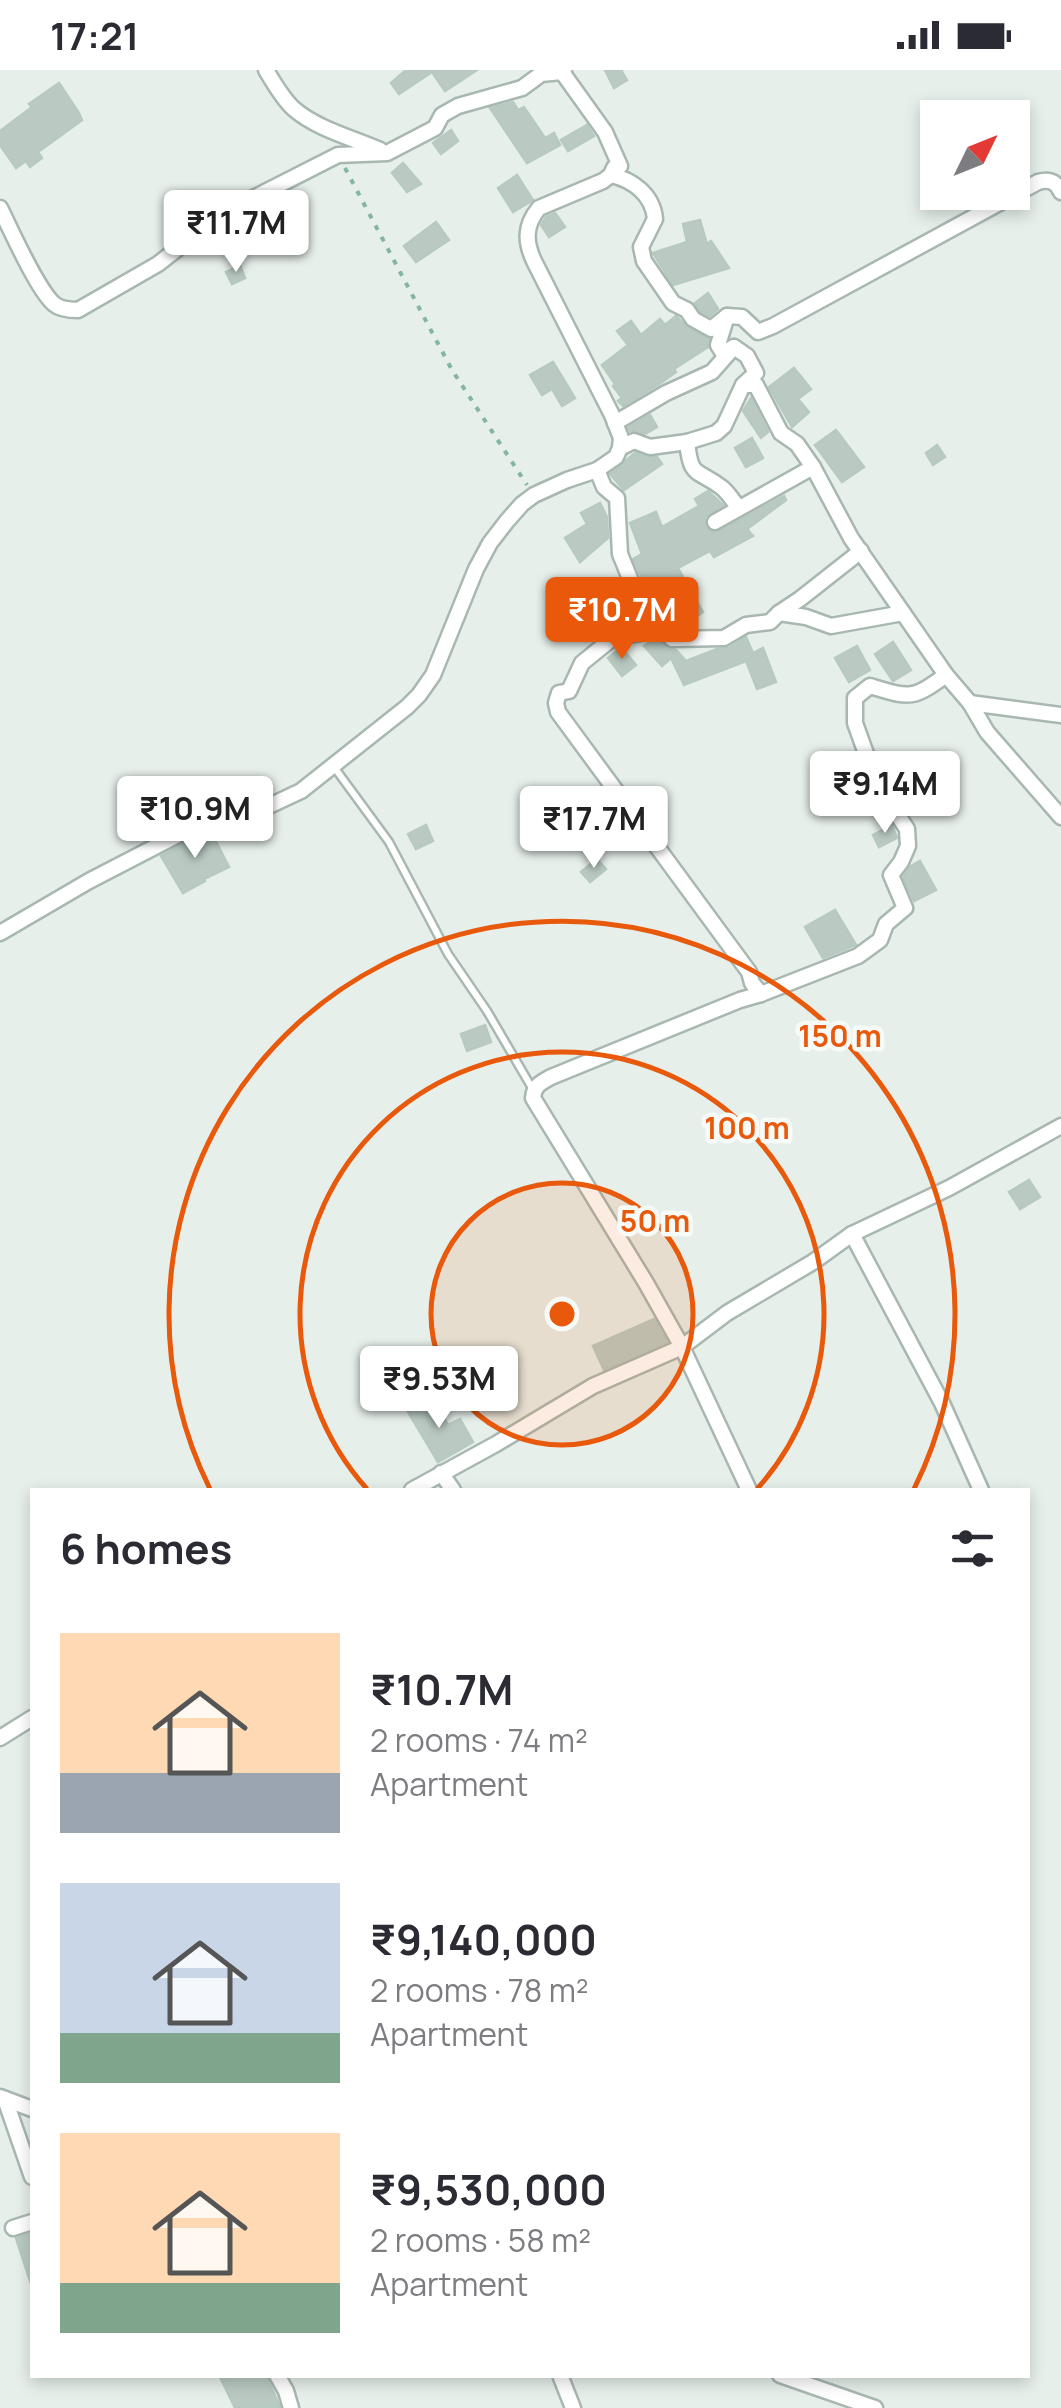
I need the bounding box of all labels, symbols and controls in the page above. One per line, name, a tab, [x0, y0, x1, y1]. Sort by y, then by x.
text: 17:21	[50, 9, 139, 61]
north arrow	[920, 100, 1030, 210]
map controls	[920, 100, 1030, 210]
pin: ₹11.7M	[155, 190, 317, 275]
text: ₹11.7M	[186, 200, 286, 244]
pin: ₹10.7M	[541, 577, 703, 662]
text: ₹10.7M	[568, 587, 677, 631]
pin: ₹9.14M	[804, 751, 966, 836]
text: ₹9.14M	[832, 761, 938, 805]
pin: ₹10.9M	[114, 776, 276, 861]
text: ₹10.9M	[139, 786, 251, 830]
pin: ₹17.7M	[513, 786, 675, 871]
text: ₹17.7M	[542, 796, 646, 840]
text: 150 m	[798, 1015, 882, 1056]
text: 100 m	[704, 1107, 790, 1148]
text: 50 m	[620, 1200, 690, 1241]
centre of rings	[544, 1296, 580, 1332]
pin: ₹9.53M	[358, 1346, 520, 1431]
text: ₹9.53M	[382, 1356, 496, 1400]
text: 6 homes	[60, 1519, 232, 1577]
icon: filters	[945, 1521, 1000, 1576]
text: ₹10.7M	[370, 1660, 513, 1718]
icon: home	[140, 1673, 260, 1793]
text: 2 rooms · 74 m²	[370, 1718, 588, 1762]
text: Apartment	[370, 1762, 528, 1806]
text: ₹9,140,000	[370, 1910, 597, 1968]
icon: home	[140, 1923, 260, 2043]
text: 2 rooms · 78 m²	[370, 1968, 589, 2012]
text: Apartment	[370, 2012, 528, 2056]
text: ₹9,530,000	[370, 2160, 607, 2218]
icon: home	[140, 2173, 260, 2293]
text: 2 rooms · 58 m²	[370, 2218, 591, 2262]
text: Apartment	[370, 2262, 528, 2306]

